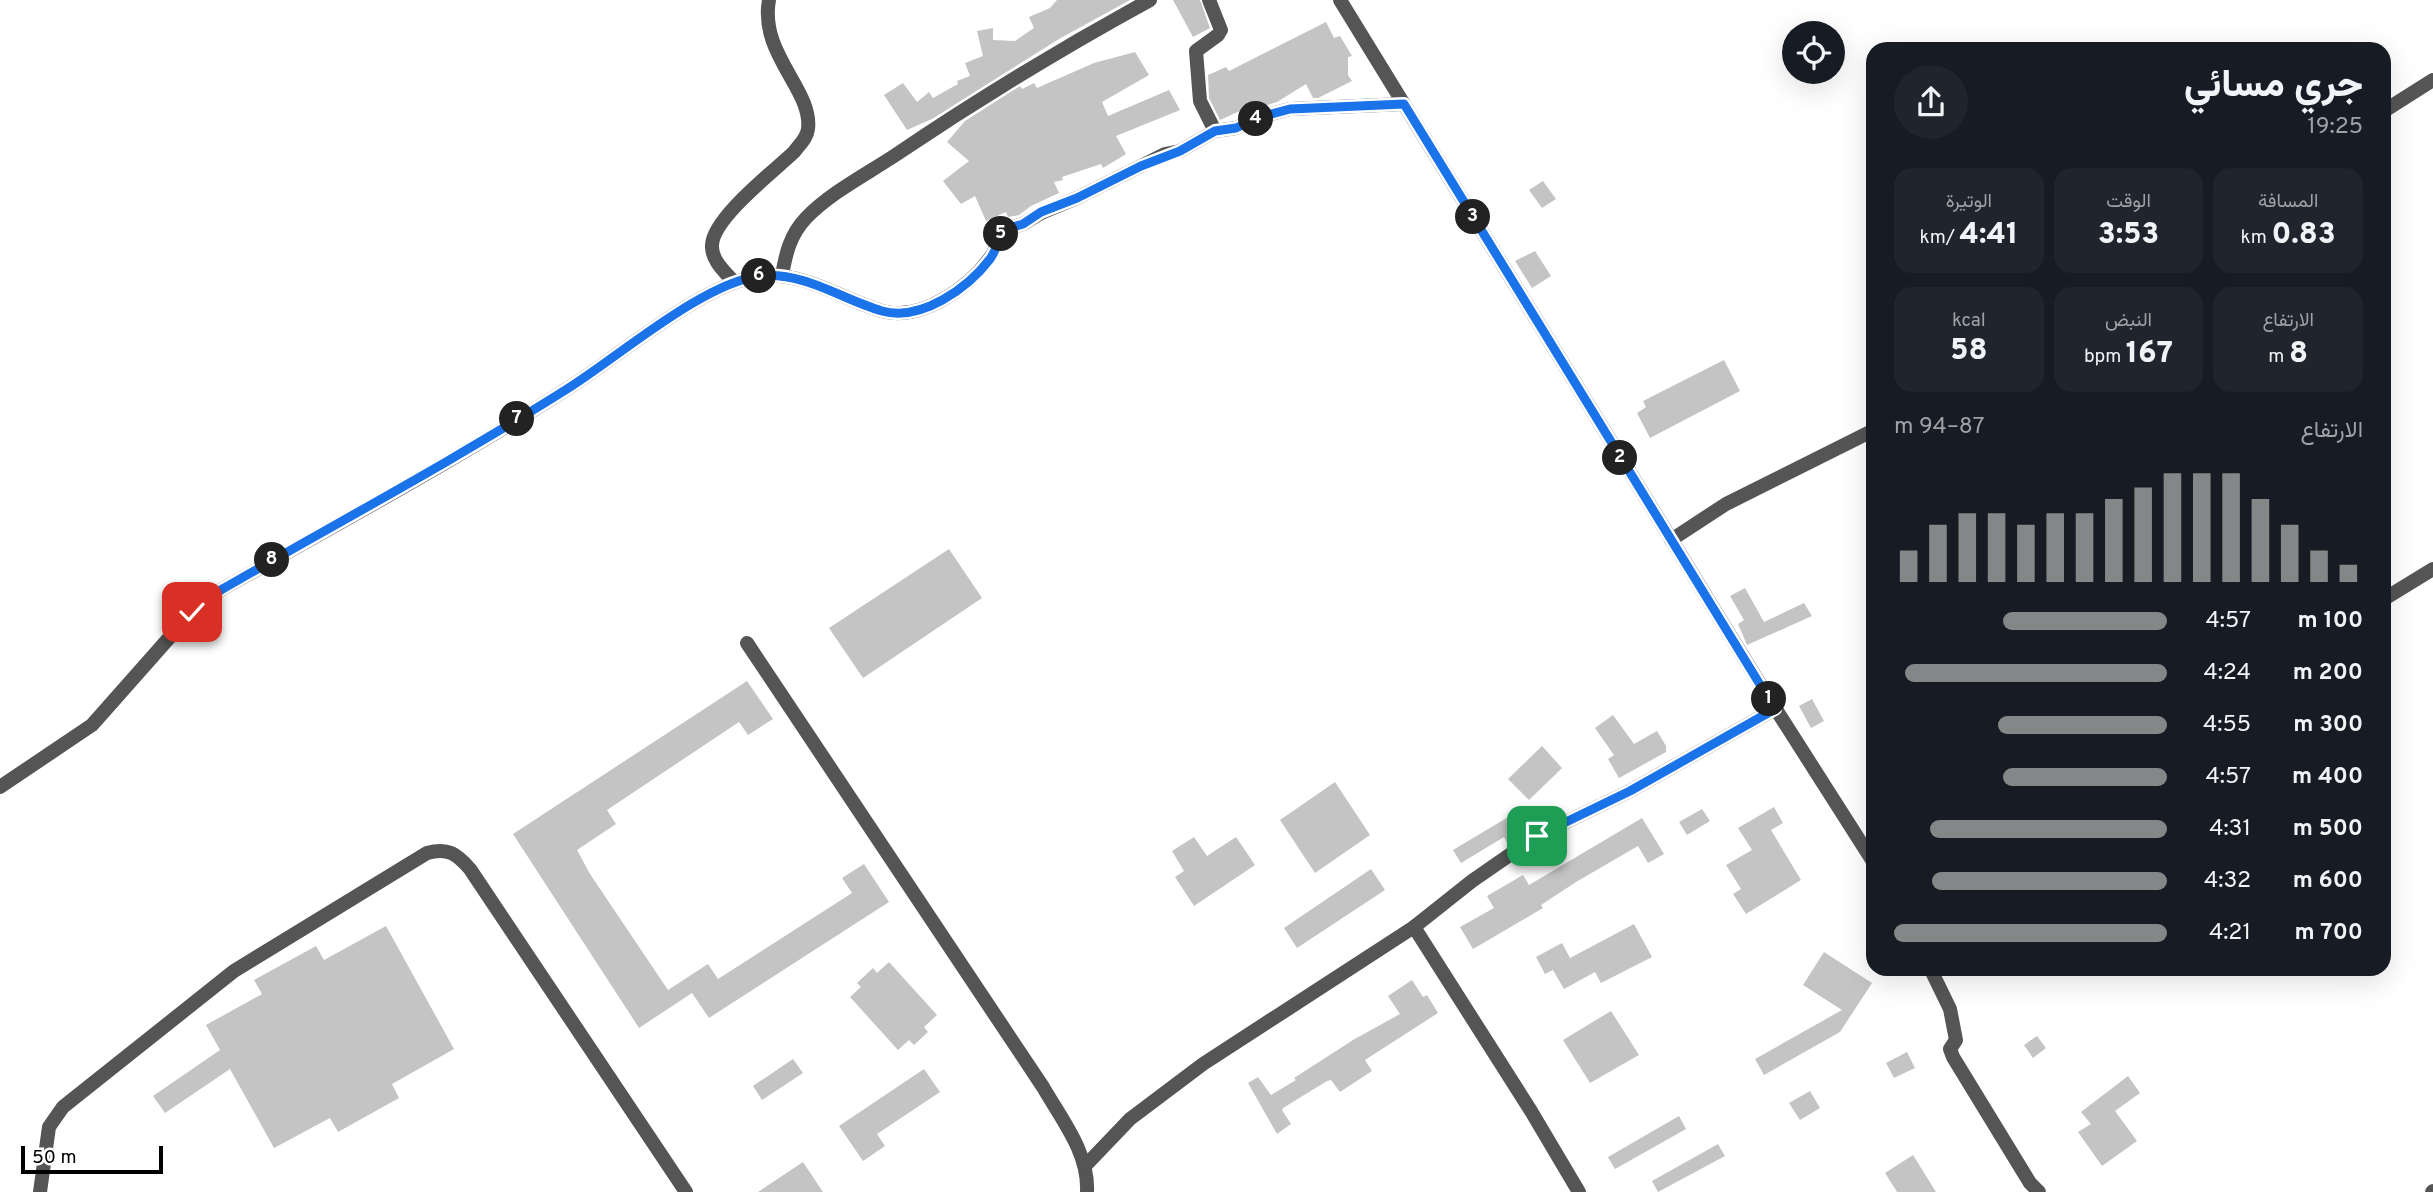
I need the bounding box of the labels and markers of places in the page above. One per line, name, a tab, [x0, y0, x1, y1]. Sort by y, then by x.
pin: 4	[1238, 102, 1274, 136]
pin: 3	[1456, 200, 1490, 234]
pin: 5	[984, 216, 1018, 252]
pin: 6	[742, 258, 776, 294]
pin: 7	[500, 402, 534, 436]
pin: 2	[1602, 440, 1638, 476]
pin: 8	[254, 542, 290, 578]
pin	[162, 582, 222, 642]
pin: 1	[1752, 682, 1786, 716]
pin	[1507, 806, 1567, 866]

